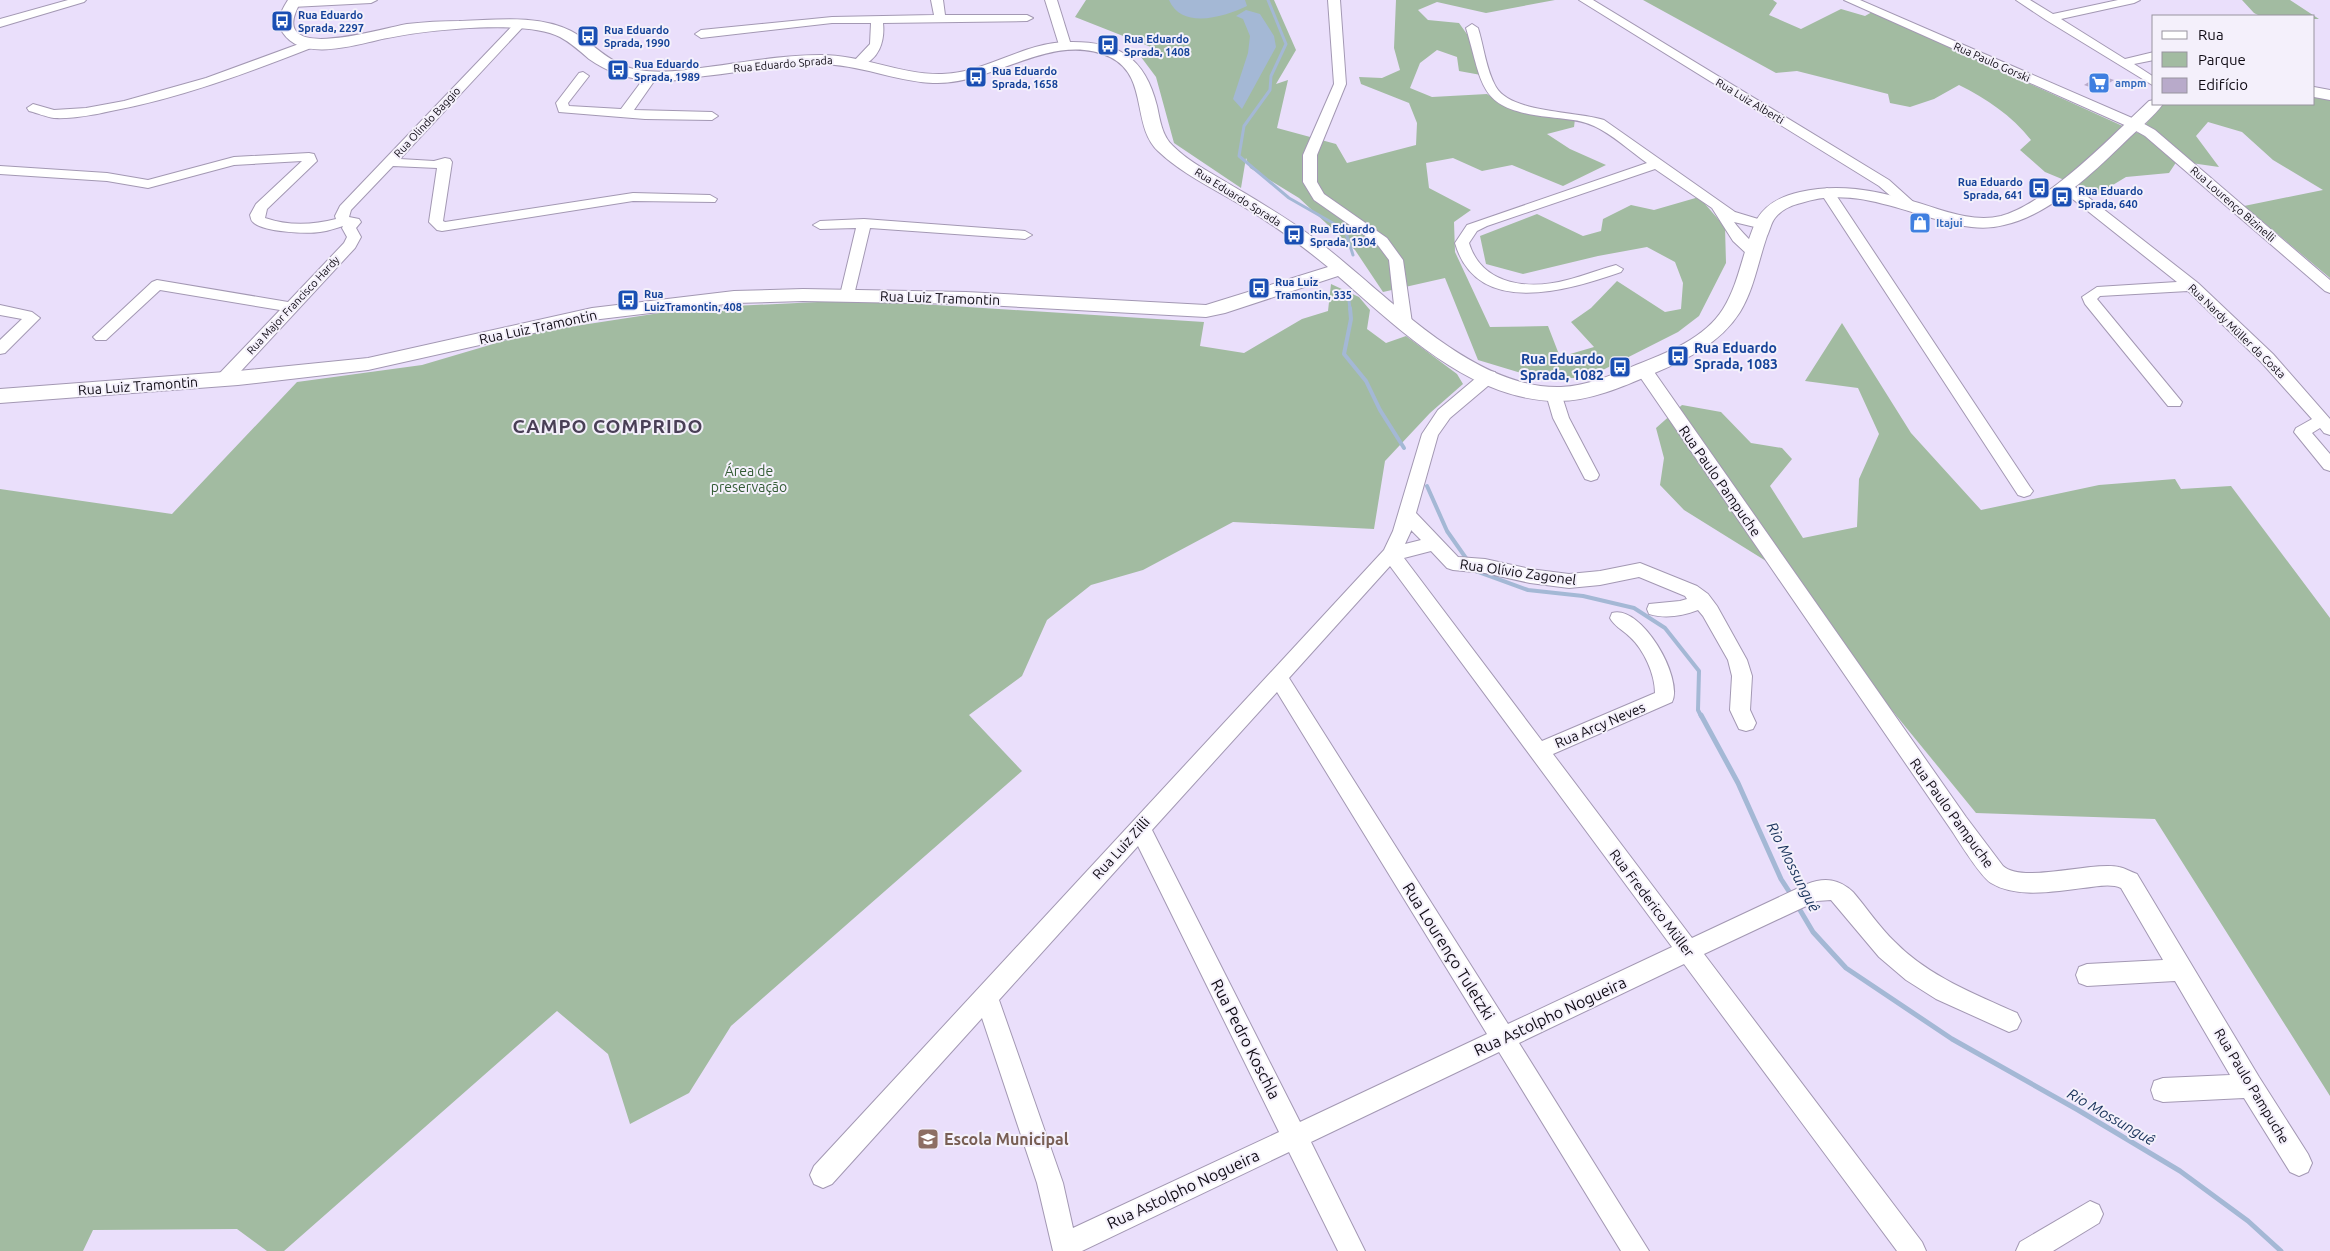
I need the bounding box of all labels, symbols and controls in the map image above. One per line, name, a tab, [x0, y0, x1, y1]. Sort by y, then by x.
bus stop icon: Rua Eduardo Sprada, 2297	[270, 9, 294, 33]
place label: Rua Eduardo Sprada, 2297	[298, 9, 364, 34]
legend	[2152, 15, 2315, 105]
bus stop icon: Rua Eduardo Sprada, 1990	[576, 24, 600, 48]
place label: Rua Eduardo Sprada, 1990	[604, 24, 670, 49]
text: Rua	[2198, 26, 2224, 43]
bus stop icon: Rua Eduardo Sprada, 1408	[1096, 33, 1120, 57]
place label: Rua Eduardo Sprada, 1408	[1124, 33, 1190, 58]
street label: Rua Paulo Gorski	[1952, 40, 2032, 84]
text: Parque	[2198, 51, 2246, 68]
street label: Rua Eduardo Sprada	[733, 54, 833, 74]
bus stop icon: Rua Eduardo Sprada, 1989	[606, 58, 630, 82]
place label: Rua Eduardo Sprada, 1989	[634, 58, 700, 83]
bus stop icon: Rua Eduardo Sprada, 1658	[964, 65, 988, 89]
place label: Rua Eduardo Sprada, 1658	[992, 65, 1058, 90]
supermarket icon: ampm	[2087, 71, 2111, 95]
street label: Rua Luiz Alberti	[1714, 76, 1786, 126]
text: Edifício	[2198, 76, 2248, 93]
place label: ampm	[2115, 77, 2147, 89]
street label: Rua Olindo Baggio	[391, 84, 463, 160]
street label: Rua Lourenço Bizinelli	[2188, 164, 2278, 244]
street label: Rua Eduardo Sprada	[1193, 166, 1283, 228]
place label: Rua Eduardo Sprada, 641	[1958, 176, 2023, 201]
bus stop icon: Rua Eduardo Sprada, 641	[2027, 176, 2051, 200]
bus stop icon: Rua Eduardo Sprada, 640	[2050, 185, 2074, 209]
place label: Rua Eduardo Sprada, 640	[2078, 185, 2144, 210]
shop icon: Itajui	[1908, 211, 1932, 235]
place label: Itajui	[1936, 217, 1963, 229]
bus stop icon: Rua Eduardo Sprada, 1304	[1282, 223, 1306, 247]
place label: Rua Eduardo Sprada, 1304	[1310, 223, 1376, 248]
street label: Rua Major Francisco Hardy	[244, 253, 342, 357]
bus stop icon: Rua Luiz Tramontin, 335	[1247, 276, 1271, 300]
place label: Rua Luiz Tramontin, 335	[1275, 276, 1352, 301]
street label: Rua Nardy Müller da Costa	[2186, 281, 2288, 381]
bus stop icon: Rua LuizTramontin, 408	[616, 288, 640, 312]
place label: Rua LuizTramontin, 408	[644, 288, 742, 313]
street label: Rua Luiz Tramontin	[880, 288, 1000, 308]
street label: Rua Luiz Tramontin	[478, 307, 598, 347]
place label: Rua Eduardo Sprada, 1083	[1694, 340, 1778, 372]
bus stop icon: Rua Eduardo Sprada, 1083	[1666, 344, 1690, 368]
place label: Rua Eduardo Sprada, 1082	[1520, 351, 1604, 383]
bus stop icon: Rua Eduardo Sprada, 1082	[1608, 355, 1632, 379]
street label: Rua Luiz Tramontin	[77, 374, 199, 398]
district label: CAMPO COMPRIDO	[512, 415, 704, 437]
street label: Rua Paulo Pampuche	[1676, 423, 1764, 539]
park label: Área de preservação	[711, 462, 787, 495]
street label: Rua Olívio Zagonel	[1459, 556, 1578, 588]
street label: Rua Arcy Neves	[1552, 699, 1648, 751]
street label: Rua Paulo Pampuche	[1907, 755, 1997, 871]
street label: Rua Luiz Zilli	[1089, 814, 1153, 882]
water label: Rio Mossunguê	[1764, 819, 1823, 915]
street label: Rua Frederico Müller	[1606, 846, 1698, 960]
street label: Rua Lourenço Tuletzki	[1399, 879, 1499, 1023]
street label: Rua Astolpho Nogueira	[1471, 973, 1629, 1059]
street label: Rua Pedro Koschla	[1208, 976, 1284, 1102]
street label: Rua Paulo Pampuche	[2211, 1025, 2293, 1147]
water label: Rio Mossunguê	[2065, 1085, 2158, 1149]
school or university icon: Escola Municipal	[916, 1127, 940, 1151]
place label: Escola Municipal	[944, 1130, 1069, 1148]
street label: Rua Astolpho Nogueira	[1104, 1146, 1262, 1232]

